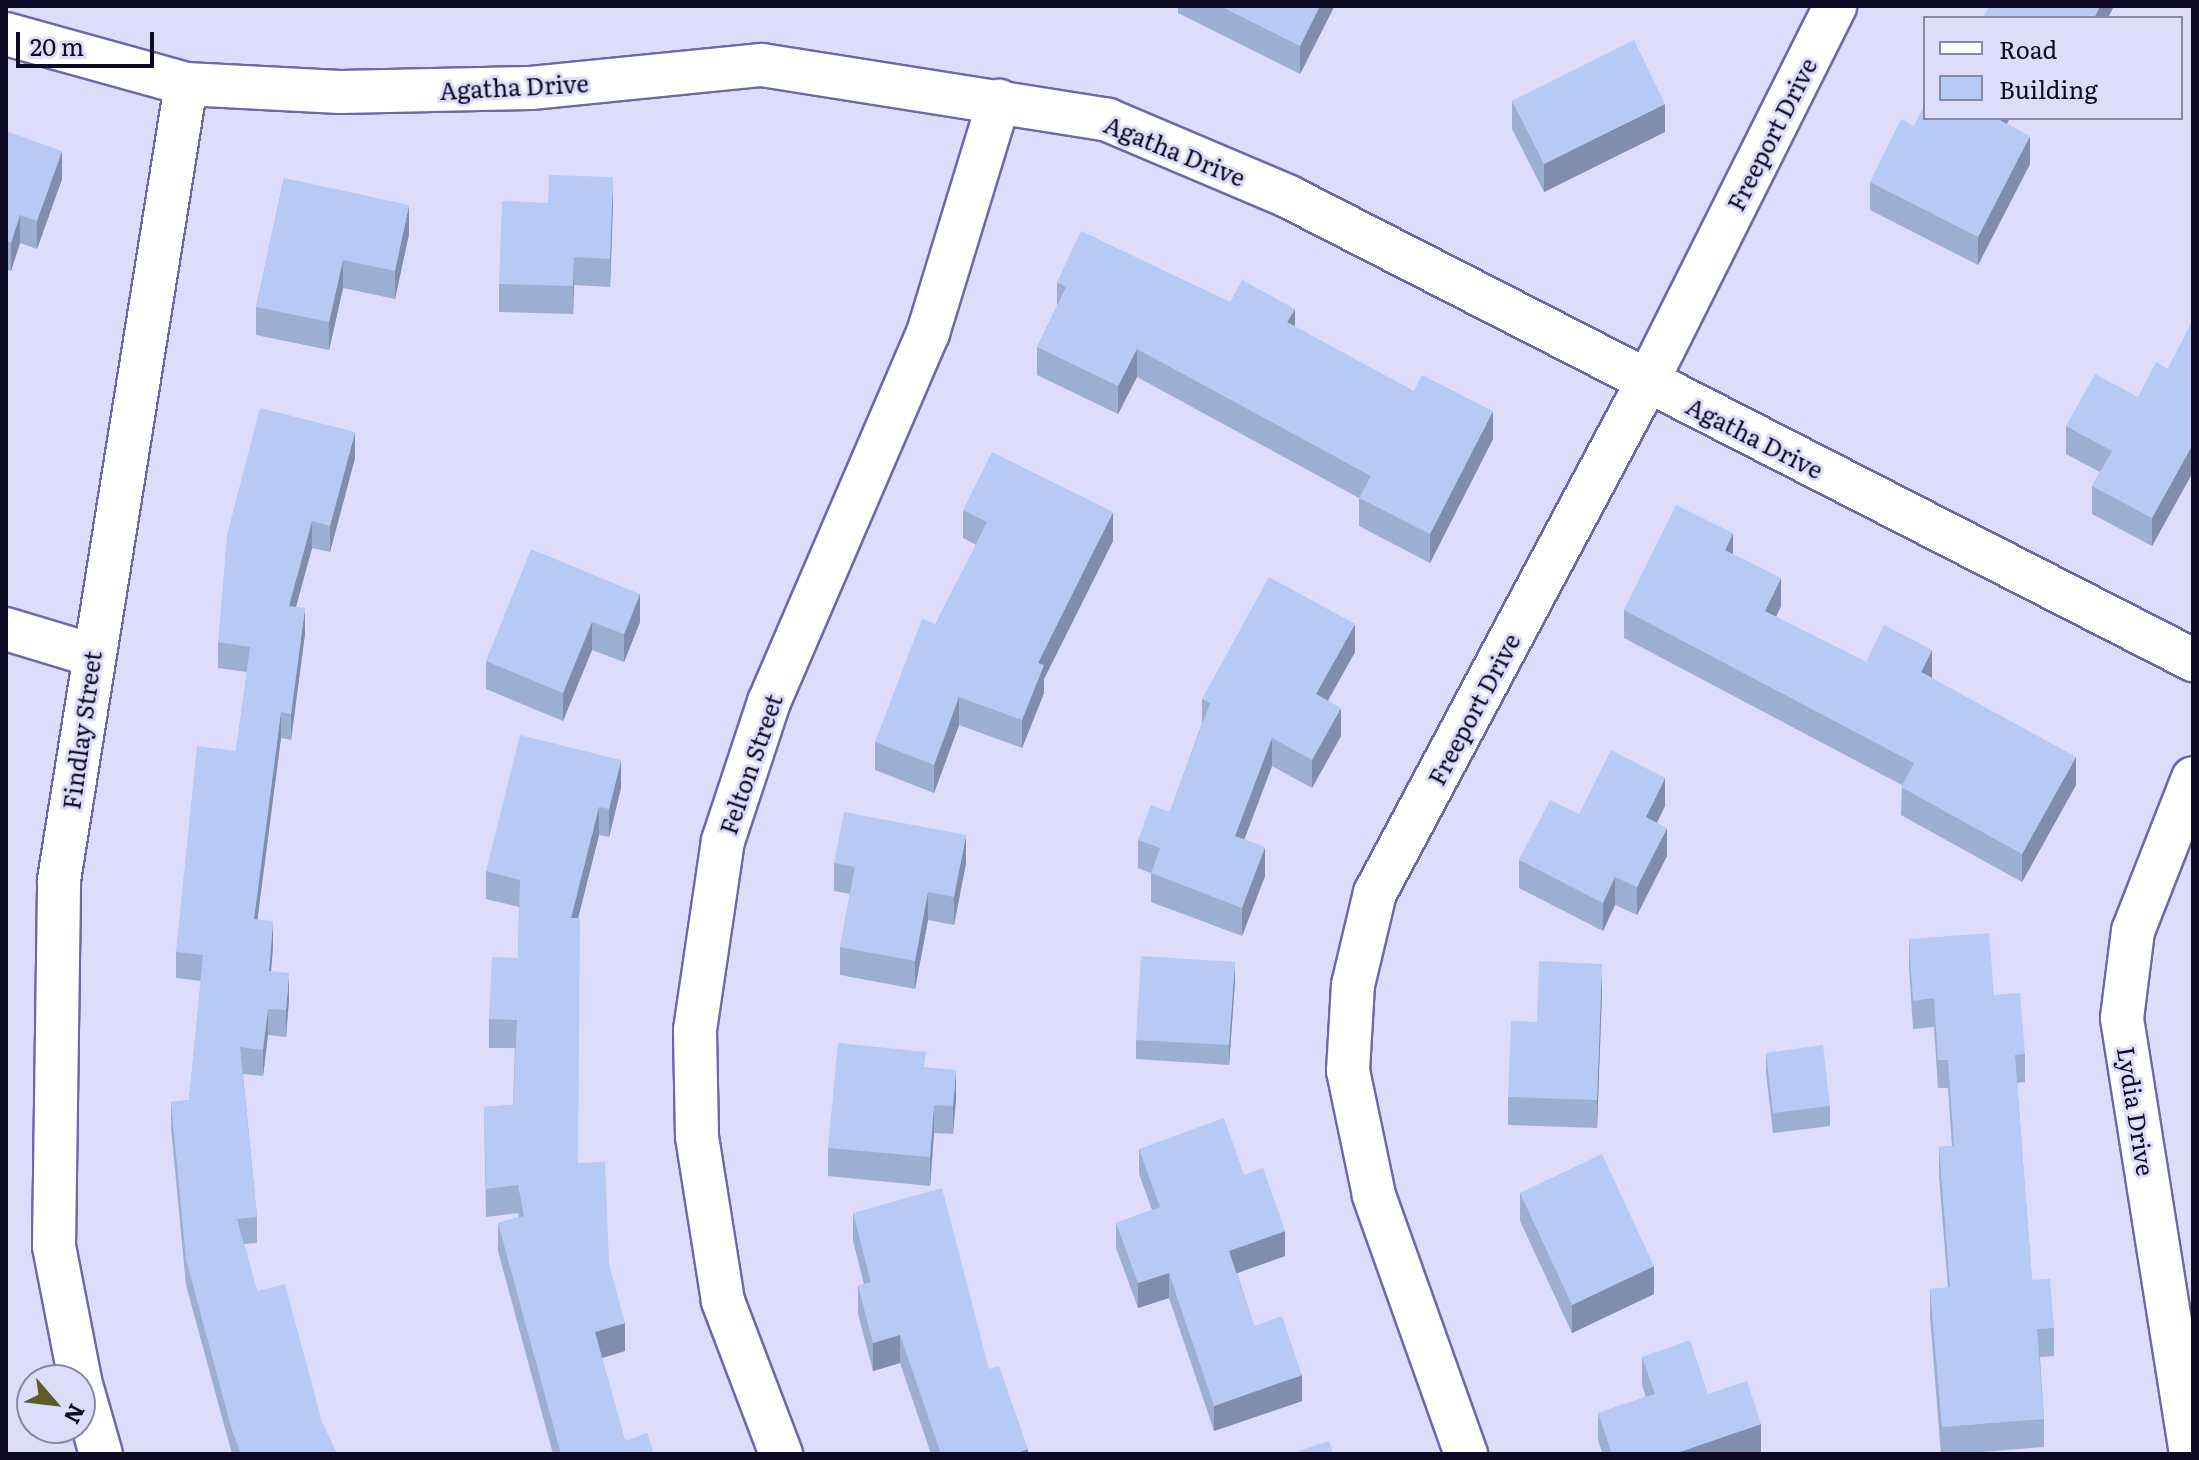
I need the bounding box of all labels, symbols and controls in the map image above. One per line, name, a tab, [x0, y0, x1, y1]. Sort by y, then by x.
scale bar	[20, 16, 158, 66]
legend	[1923, 16, 2183, 120]
text: 20 m	[30, 28, 84, 63]
text: Road	[1999, 31, 2057, 66]
street label: Freeport Drive	[1720, 53, 1822, 215]
street label: Agatha Drive	[439, 68, 589, 104]
text: Building	[1999, 71, 2098, 106]
street label: Agatha Drive	[1100, 109, 1250, 191]
street label: Agatha Drive	[1682, 390, 1828, 484]
street label: Freeport Drive	[1421, 628, 1525, 790]
street label: Findlay Street	[56, 649, 106, 811]
street label: Felton Street	[713, 690, 787, 838]
street label: Lydia Drive	[2113, 1044, 2161, 1178]
north arrow	[16, 1364, 96, 1444]
text: N	[57, 1399, 95, 1430]

